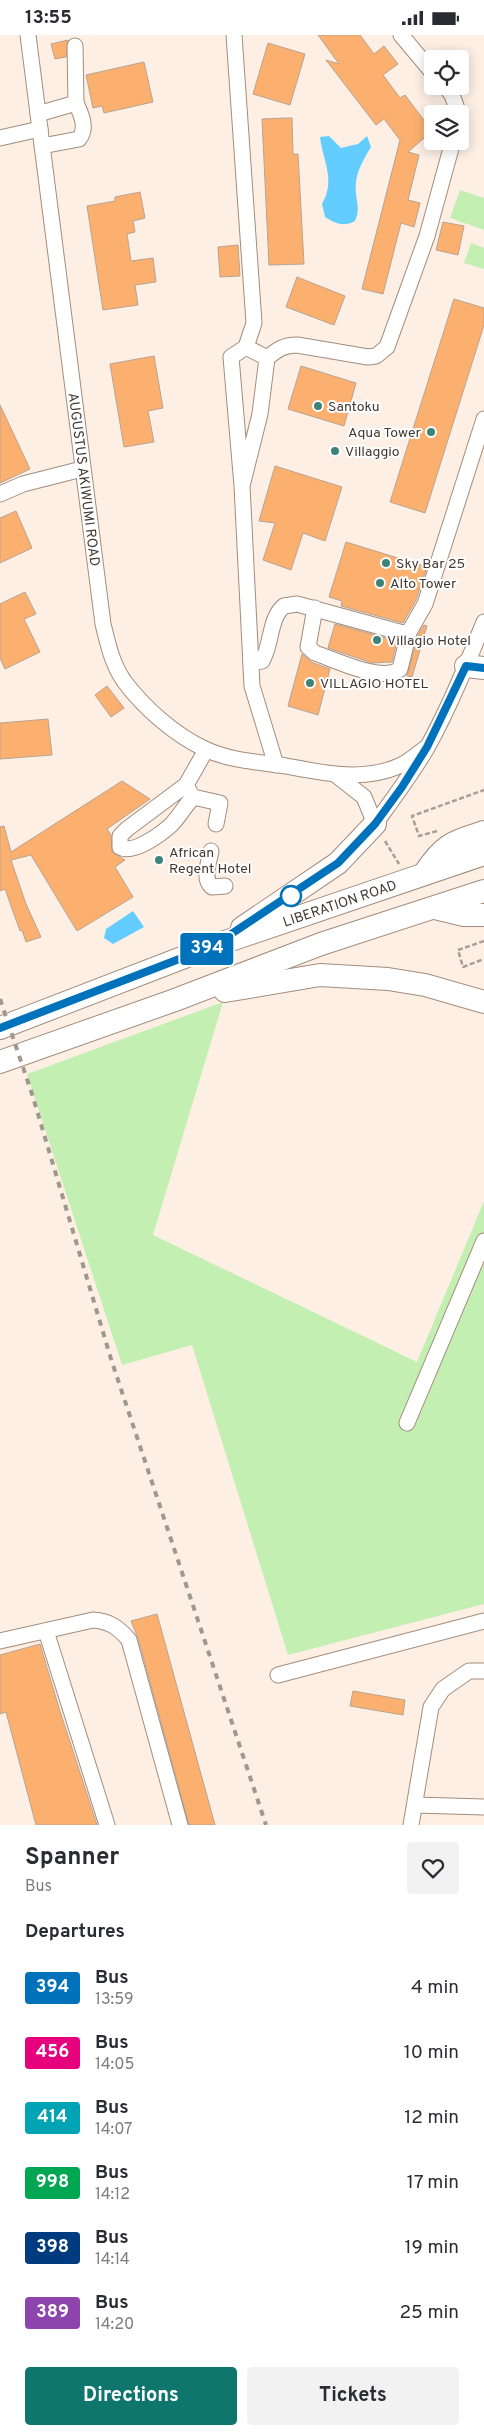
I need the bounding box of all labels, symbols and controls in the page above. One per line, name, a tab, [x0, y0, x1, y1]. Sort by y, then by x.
text: 13:55	[25, 6, 72, 30]
map controls	[424, 50, 469, 150]
button: locate	[424, 50, 469, 95]
button: layers	[424, 105, 469, 150]
street label: AUGUSTUS AKIWUMI ROAD	[64, 392, 103, 567]
place label: Santoku	[328, 399, 380, 416]
marker: Santoku	[312, 400, 324, 412]
place label: Aqua Tower	[348, 425, 422, 442]
marker: Aqua Tower	[425, 426, 437, 438]
place label: Villaggio	[345, 444, 400, 461]
marker: Villaggio	[329, 445, 341, 457]
place label: Sky Bar 25	[396, 556, 465, 573]
marker: Sky Bar 25	[380, 557, 392, 569]
place label: Alto Tower	[390, 576, 457, 593]
marker: Alto Tower	[374, 577, 386, 589]
place label: Villagio Hotel	[387, 633, 471, 650]
marker: Villagio Hotel	[371, 634, 383, 646]
place label: VILLAGIO HOTEL	[320, 676, 429, 693]
marker: VILLAGIO HOTEL	[304, 677, 316, 689]
place label: African Regent Hotel	[169, 845, 251, 878]
marker: African Regent Hotel	[153, 854, 165, 866]
street label: LIBERATION ROAD	[281, 877, 399, 932]
unlabelled marker	[280, 885, 302, 907]
line badge: 394	[178, 933, 236, 965]
text: 394	[190, 937, 224, 960]
button: heart	[407, 1842, 459, 1894]
text: Spanner	[25, 1843, 119, 1873]
text: Bus	[25, 1877, 52, 1897]
text: Departures	[25, 1920, 125, 1944]
text: Bus	[95, 1966, 129, 1990]
text: 394	[36, 1976, 69, 1999]
text: 4 min	[411, 1976, 459, 2000]
text: 13:59	[95, 1990, 134, 2010]
text: Bus	[95, 2031, 129, 2055]
text: 456	[36, 2041, 69, 2064]
text: 10 min	[404, 2041, 459, 2065]
text: 14:05	[95, 2055, 134, 2075]
text: Bus	[95, 2096, 129, 2120]
text: 414	[37, 2106, 68, 2129]
text: 12 min	[404, 2106, 459, 2130]
text: 14:07	[95, 2120, 132, 2140]
text: Bus	[95, 2161, 129, 2185]
text: 998	[36, 2171, 69, 2194]
text: 17 min	[407, 2171, 459, 2195]
text: 14:12	[95, 2185, 130, 2205]
text: Bus	[95, 2226, 129, 2250]
text: 398	[36, 2236, 69, 2259]
text: 19 min	[404, 2236, 459, 2260]
text: 14:14	[95, 2250, 130, 2270]
text: Bus	[95, 2291, 129, 2315]
text: 389	[36, 2301, 69, 2324]
text: 25 min	[399, 2301, 459, 2325]
text: 14:20	[95, 2315, 134, 2335]
button: Directions	[25, 2367, 237, 2425]
button: Tickets	[247, 2367, 459, 2425]

